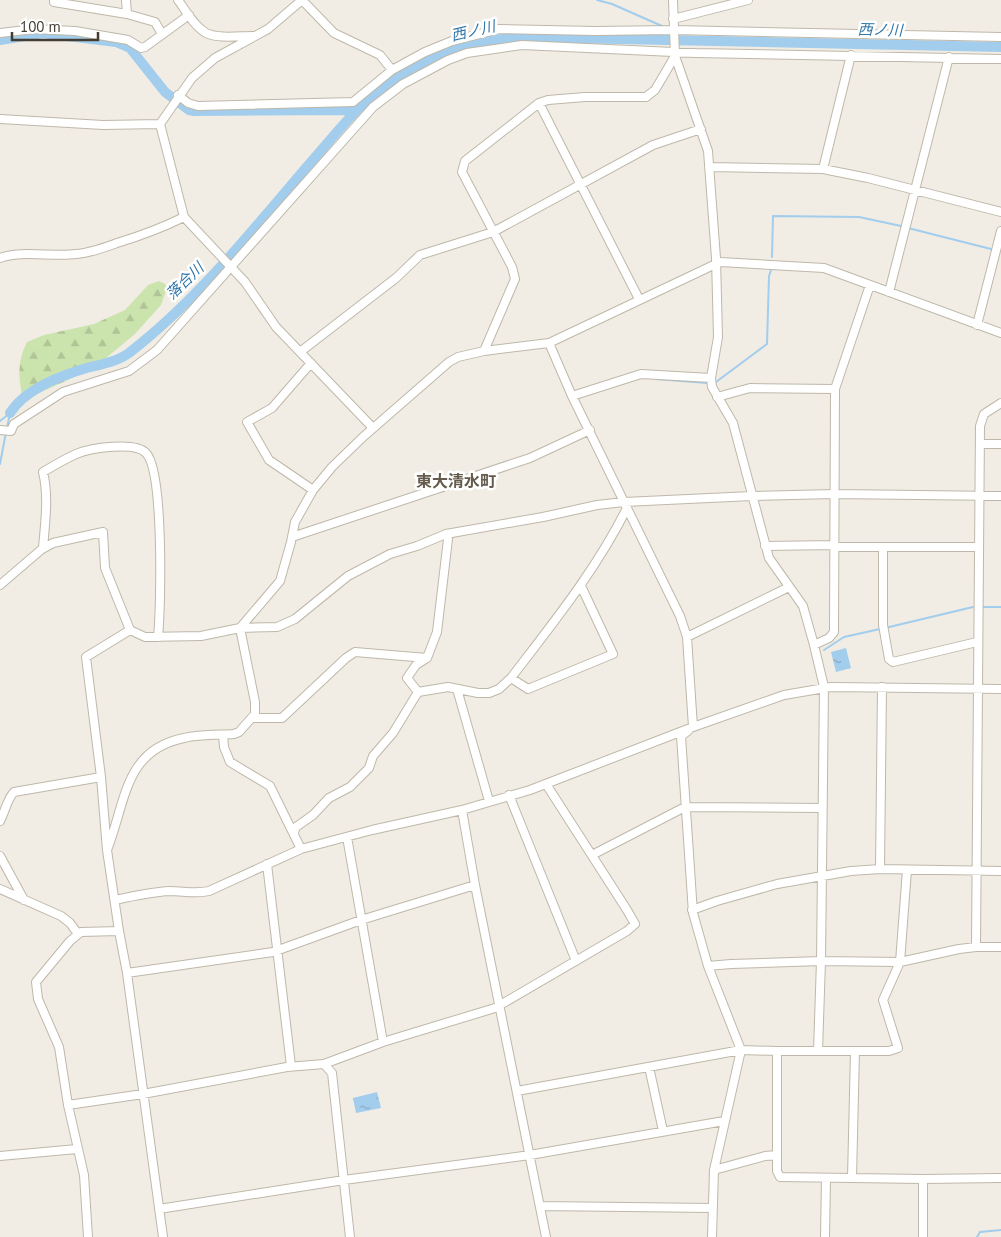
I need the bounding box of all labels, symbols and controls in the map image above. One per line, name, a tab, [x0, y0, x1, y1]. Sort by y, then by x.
scale bar	[12, 10, 99, 42]
water label: 西ノ川	[449, 16, 499, 45]
text: 100 m	[20, 17, 61, 36]
water label: 西ノ川	[857, 20, 905, 39]
water label: 落合川	[162, 257, 209, 303]
district label: 東大清水町	[416, 471, 496, 491]

